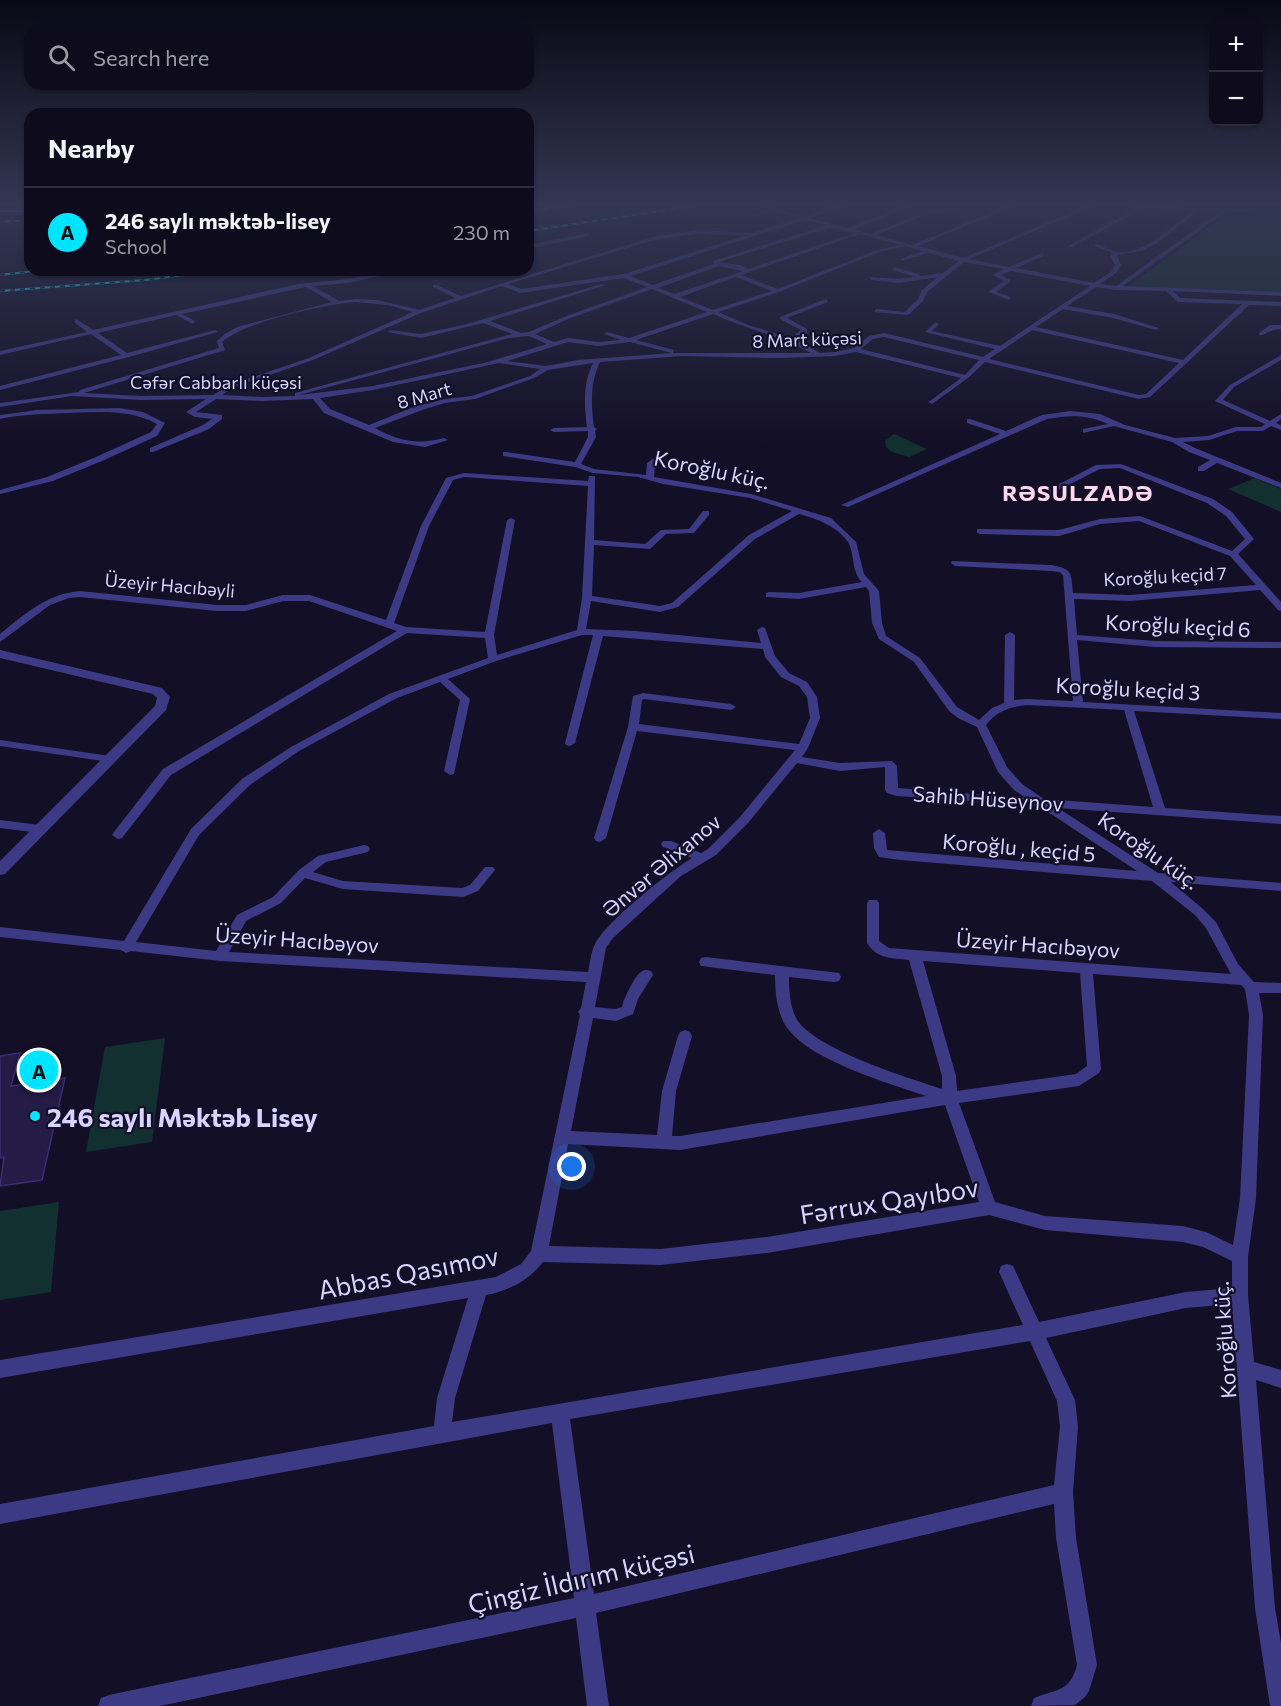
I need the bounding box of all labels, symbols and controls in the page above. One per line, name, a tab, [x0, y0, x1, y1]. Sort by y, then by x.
map controls	[1209, 18, 1263, 126]
button: +	[1209, 18, 1263, 72]
search box	[24, 24, 534, 90]
icon: search	[45, 41, 78, 74]
text: Search here	[93, 44, 209, 71]
button: −	[1209, 72, 1263, 126]
text: Nearby	[48, 132, 135, 163]
text: 246 saylı məktəb-lisey	[105, 207, 331, 234]
text: A	[60, 220, 75, 244]
text: 230 m	[453, 220, 510, 244]
text: School	[105, 234, 167, 258]
street label: 8 Mart küçəsi	[752, 326, 862, 352]
street label: Cəfər Cabbarlı küçəsi	[130, 371, 302, 393]
street label: 8 Mart	[394, 377, 454, 413]
street label: Koroğlu küç.	[652, 445, 772, 493]
district label: RƏSULZADƏ	[1002, 479, 1154, 506]
street label: Koroğlu keçid 7	[1103, 562, 1227, 590]
street label: Üzeyir Hacıbəyli	[104, 568, 236, 602]
street label: Koroğlu keçid 6	[1105, 609, 1251, 641]
street label: Koroğlu keçid 3	[1055, 672, 1201, 704]
street label: Sahib Hüseynov	[912, 780, 1064, 816]
street label: Koroğlu küç.	[1094, 806, 1204, 894]
street label: Ənvər Əlixanov	[597, 808, 725, 922]
street label: Koroğlu , keçid 5	[941, 828, 1097, 866]
street label: Üzeyir Hacıbəyov	[214, 921, 380, 957]
street label: Üzeyir Hacıbəyov	[955, 926, 1121, 962]
pin: A	[20, 1048, 58, 1092]
place label: 246 saylı Məktəb Lisey	[47, 1101, 318, 1132]
marker: 246 saylı Məktəb Lisey	[28, 1109, 42, 1123]
your location	[557, 1152, 586, 1181]
street label: Fərrux Qayıbov	[797, 1171, 981, 1229]
street label: Abbas Qasımov	[315, 1239, 501, 1305]
street label: Koroğlu küç.	[1207, 1281, 1241, 1399]
street label: Çingiz İldırım küçəsi	[465, 1537, 697, 1619]

